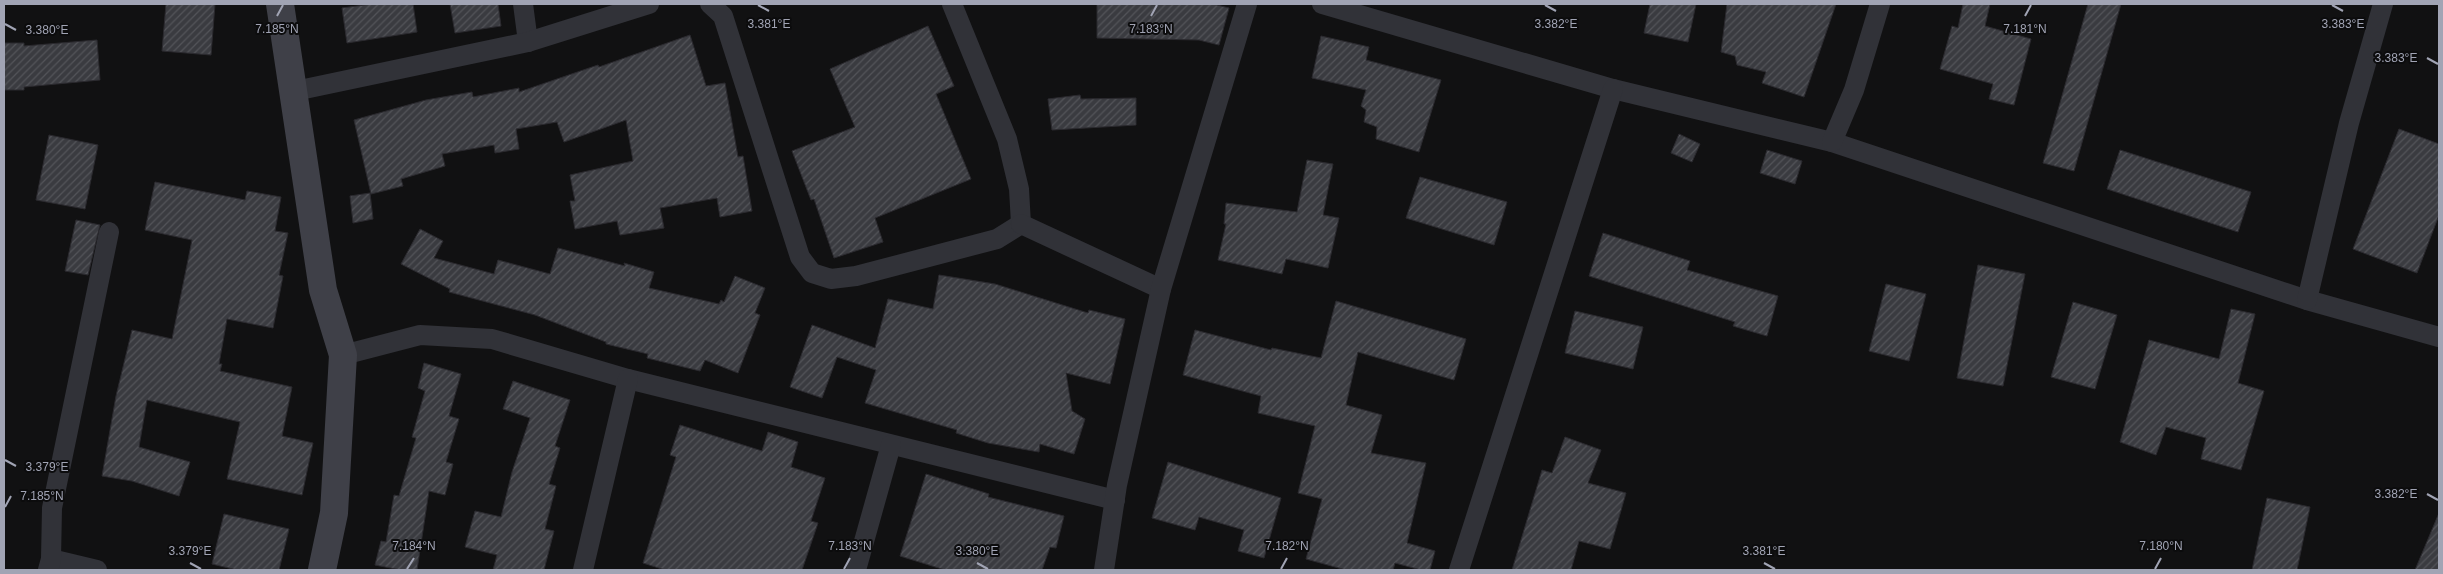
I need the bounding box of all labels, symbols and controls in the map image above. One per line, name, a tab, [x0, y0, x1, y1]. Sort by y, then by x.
text: 3.381°E	[748, 17, 790, 31]
text: 3.382°E	[1535, 17, 1577, 31]
text: 3.383°E	[2322, 17, 2364, 31]
text: 7.185°N	[255, 22, 299, 36]
text: 7.183°N	[1129, 22, 1173, 36]
text: 7.181°N	[2003, 22, 2047, 36]
text: 3.380°E	[26, 23, 68, 37]
text: 3.383°E	[2375, 51, 2417, 65]
text: 3.379°E	[26, 460, 68, 474]
text: 3.382°E	[2375, 487, 2417, 501]
text: 7.185°N	[20, 489, 64, 503]
text: 7.184°N	[392, 539, 436, 553]
text: 7.183°N	[828, 539, 872, 553]
text: 7.182°N	[1265, 539, 1309, 553]
text: 7.180°N	[2139, 539, 2183, 553]
text: 3.379°E	[169, 544, 211, 558]
text: 3.380°E	[956, 544, 998, 558]
text: 3.381°E	[1743, 544, 1785, 558]

